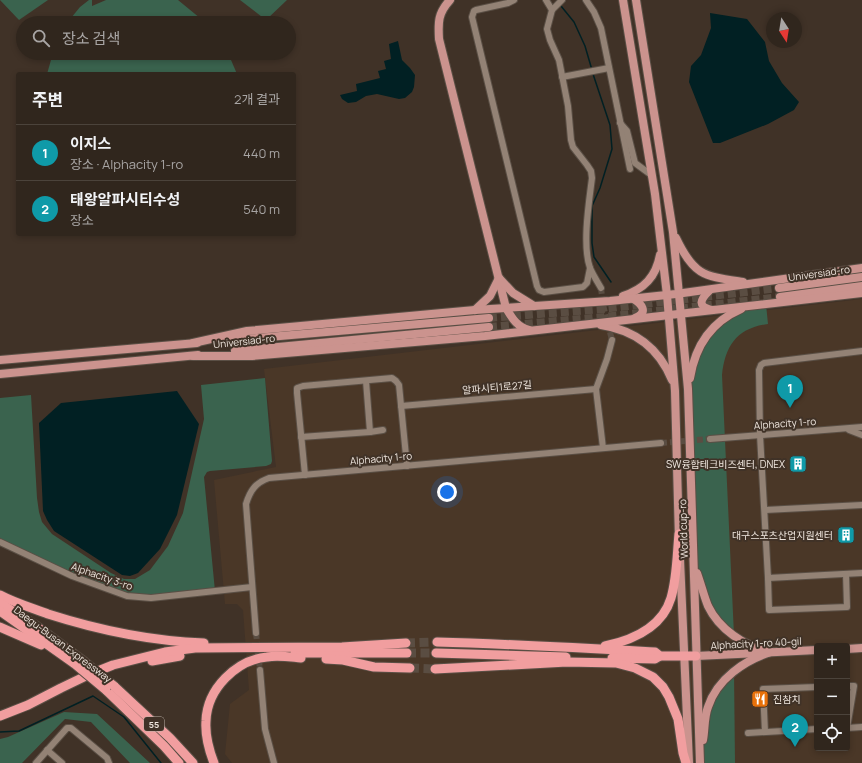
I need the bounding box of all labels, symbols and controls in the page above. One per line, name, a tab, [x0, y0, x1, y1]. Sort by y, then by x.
north arrow	[766, 12, 802, 48]
search box	[16, 16, 296, 60]
icon: search	[30, 27, 52, 49]
text: 장소 검색	[62, 28, 120, 49]
text: 주변	[32, 88, 63, 111]
text: 2개 결과	[234, 90, 280, 108]
text: 이지스	[70, 133, 111, 154]
text: 1	[42, 144, 48, 162]
text: 440 m	[243, 144, 280, 162]
text: 장소 · Alphacity 1-ro	[70, 155, 183, 173]
text: 태왕알파시티수성	[70, 189, 180, 210]
text: 2	[41, 200, 49, 218]
text: 540 m	[243, 200, 280, 218]
text: 장소	[70, 211, 94, 229]
street label: Universiad-ro	[787, 262, 851, 284]
street label: Universiad-ro	[212, 331, 276, 351]
pin: 1	[777, 375, 803, 408]
street label: 알파시티1로27길	[462, 377, 532, 397]
street label: Alphacity 1-ro	[753, 414, 817, 432]
street label: Alphacity 1-ro	[349, 448, 413, 468]
building icon: SW융합테크비즈센터, DNEX	[788, 454, 808, 474]
place label: SW융합테크비즈센터, DNEX	[666, 457, 785, 471]
your location	[437, 482, 457, 502]
street label: World cup-ro	[675, 499, 691, 559]
building icon: 대구스포츠산업지원센터	[836, 525, 856, 545]
place label: 대구스포츠산업지원센터	[732, 528, 833, 542]
street label: Alphacity 3-ro	[69, 559, 135, 593]
street label: Daegu-Busan Expressway	[11, 602, 115, 686]
street label: Alphacity 1-ro 40-gil	[710, 634, 802, 652]
map controls	[814, 643, 850, 751]
button: +	[814, 643, 850, 679]
button: −	[814, 679, 850, 715]
restaurant icon: 진참치	[750, 689, 770, 709]
place label: 진참치	[773, 692, 801, 706]
pin: 2	[782, 714, 808, 747]
button: locate	[814, 715, 850, 751]
road number: 55	[144, 717, 164, 731]

